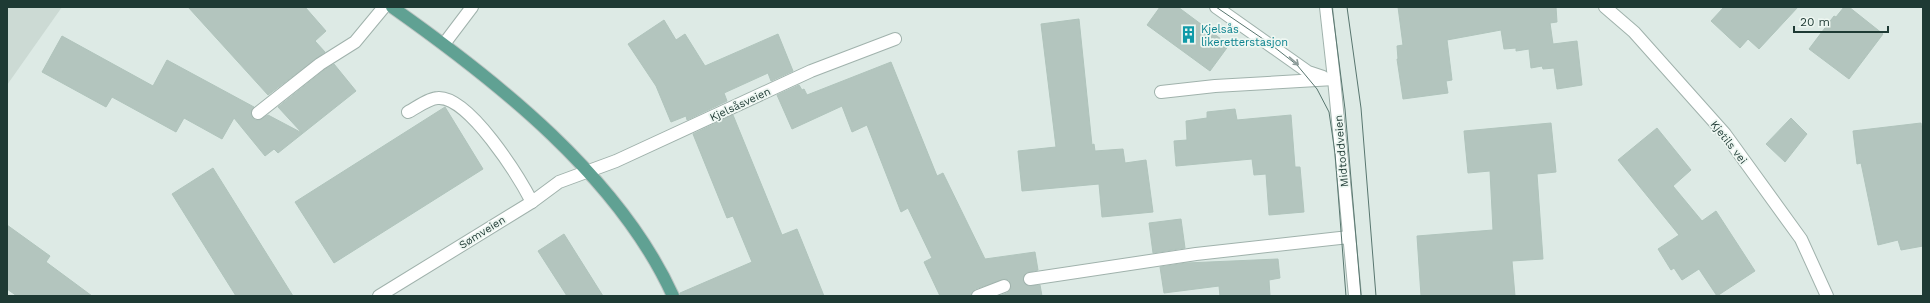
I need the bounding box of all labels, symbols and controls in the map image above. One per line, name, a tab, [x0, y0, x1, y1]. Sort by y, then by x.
scale bar	[1794, 8, 1888, 34]
text: 20 m	[1800, 15, 1830, 29]
place label: Kjelsås likeretterstasjon	[1201, 23, 1288, 49]
building icon: Kjelsås likeretterstasjon	[1178, 25, 1198, 45]
one-way arrow	[1288, 57, 1299, 66]
street label: Kjelsåsveien	[708, 85, 773, 124]
street label: Midtoddveien	[1332, 114, 1351, 188]
street label: Kjetils vei	[1708, 118, 1750, 167]
street label: Sømveien	[457, 213, 508, 252]

